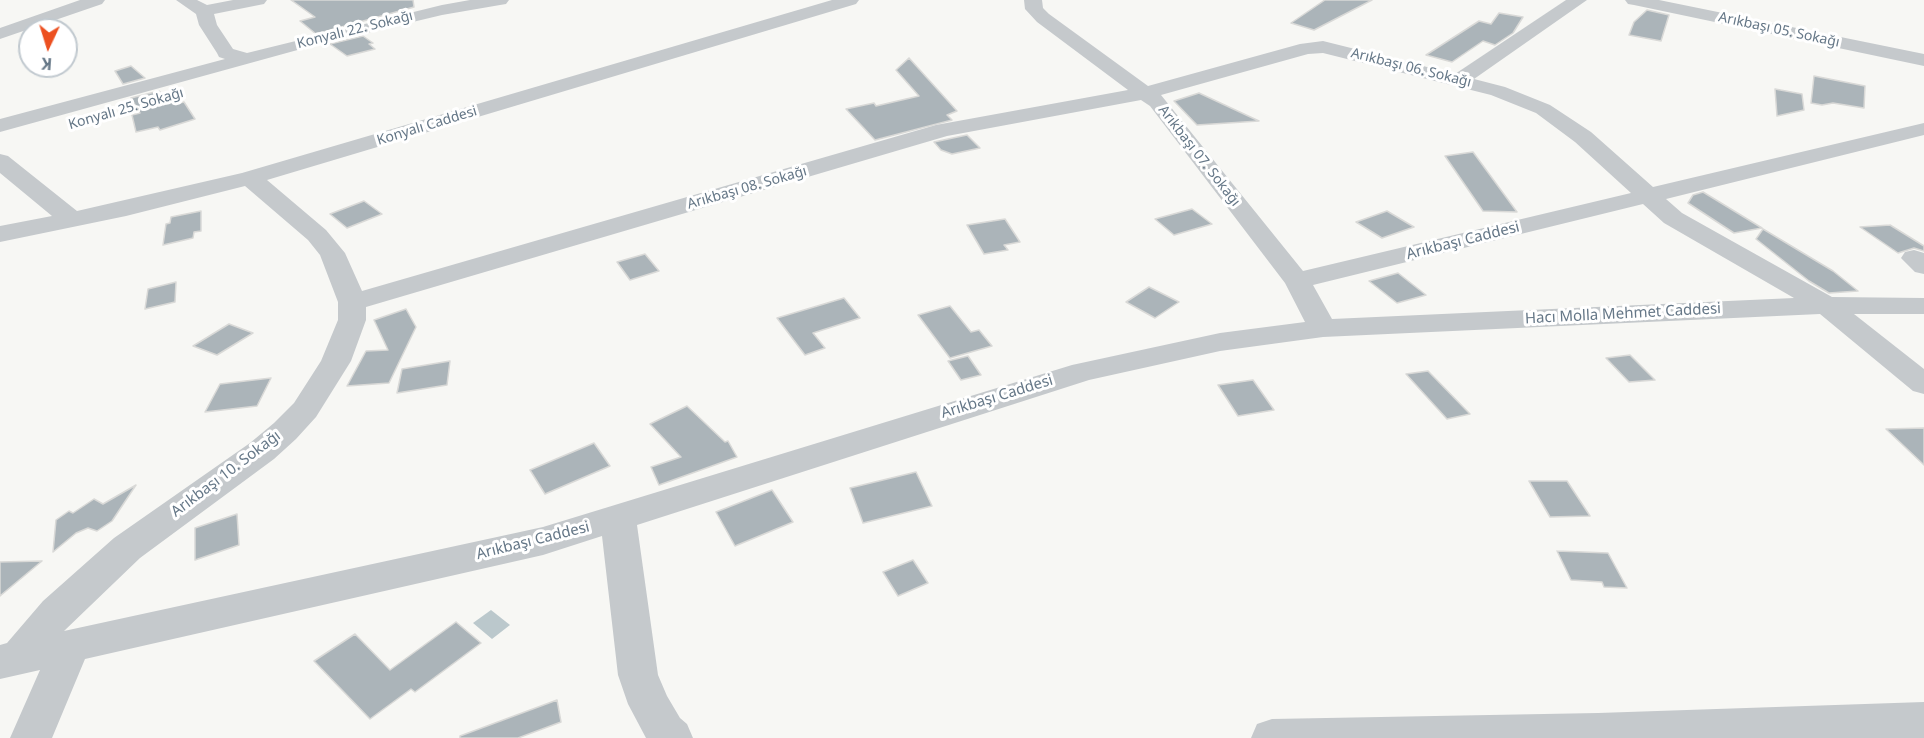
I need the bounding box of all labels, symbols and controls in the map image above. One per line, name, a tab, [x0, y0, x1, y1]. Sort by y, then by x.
street label: Konyalı 22. Sokağı	[295, 7, 415, 53]
street label: Arıkbaşı 05. Sokağı	[1717, 9, 1841, 51]
north arrow	[18, 18, 78, 78]
street label: Arıkbaşı 06. Sokağı	[1349, 45, 1473, 91]
text: K	[41, 53, 53, 75]
street label: Konyalı 25. Sokağı	[67, 85, 185, 133]
street label: Arıkbaşı 07. Sokağı	[1154, 102, 1244, 210]
street label: Konyalı Caddesi	[375, 103, 479, 149]
street label: Arıkbaşı 08. Sokağı	[685, 163, 809, 213]
street label: Arıkbaşı Caddesi	[1404, 218, 1522, 264]
street label: Hacı Molla Mehmet Caddesi	[1525, 300, 1721, 328]
street label: Arıkbaşı Caddesi	[939, 371, 1055, 423]
street label: Arıkbaşı 10. Sokağı	[168, 427, 284, 521]
street label: Arıkbaşı Caddesi	[474, 518, 592, 564]

